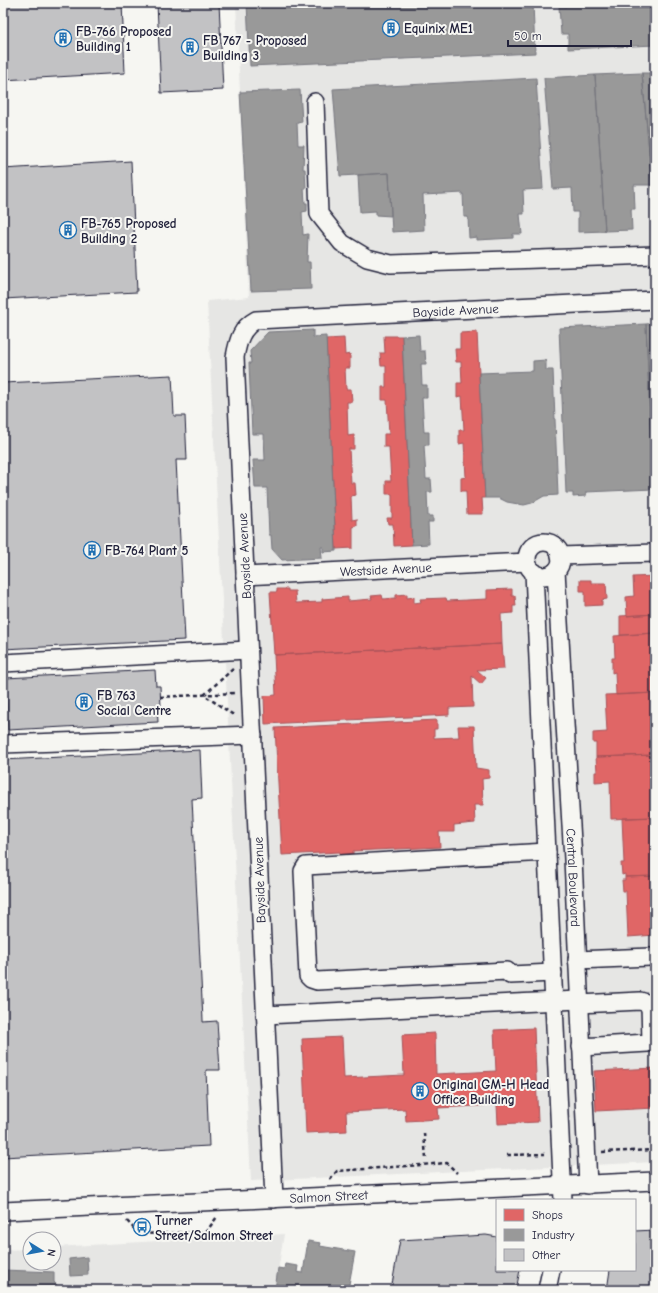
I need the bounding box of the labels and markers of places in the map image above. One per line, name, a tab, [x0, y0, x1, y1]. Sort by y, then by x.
building icon: Equinix ME1	[381, 18, 401, 38]
place label: Equinix ME1	[404, 21, 473, 36]
place label: FB-766 Proposed Building 1	[76, 24, 172, 54]
building icon: FB-766 Proposed Building 1	[53, 28, 73, 48]
place label: FB 767 - Proposed Building 3	[203, 33, 307, 63]
building icon: FB 767 - Proposed Building 3	[180, 37, 200, 57]
place label: FB-765 Proposed Building 2	[81, 216, 177, 246]
building icon: FB-765 Proposed Building 2	[58, 220, 78, 240]
building icon: FB-764 Plant 5	[82, 540, 102, 560]
place label: FB-764 Plant 5	[105, 543, 188, 558]
place label: FB 763 Social Centre	[97, 688, 172, 718]
building icon: FB 763 Social Centre	[74, 692, 94, 712]
place label: Original GM-H Head Office Building	[433, 1077, 549, 1107]
building icon: Original GM-H Head Office Building	[410, 1081, 430, 1101]
place label: Turner Street/Salmon Street	[155, 1213, 273, 1243]
bus stop icon: Turner Street/Salmon Street	[132, 1217, 152, 1237]

